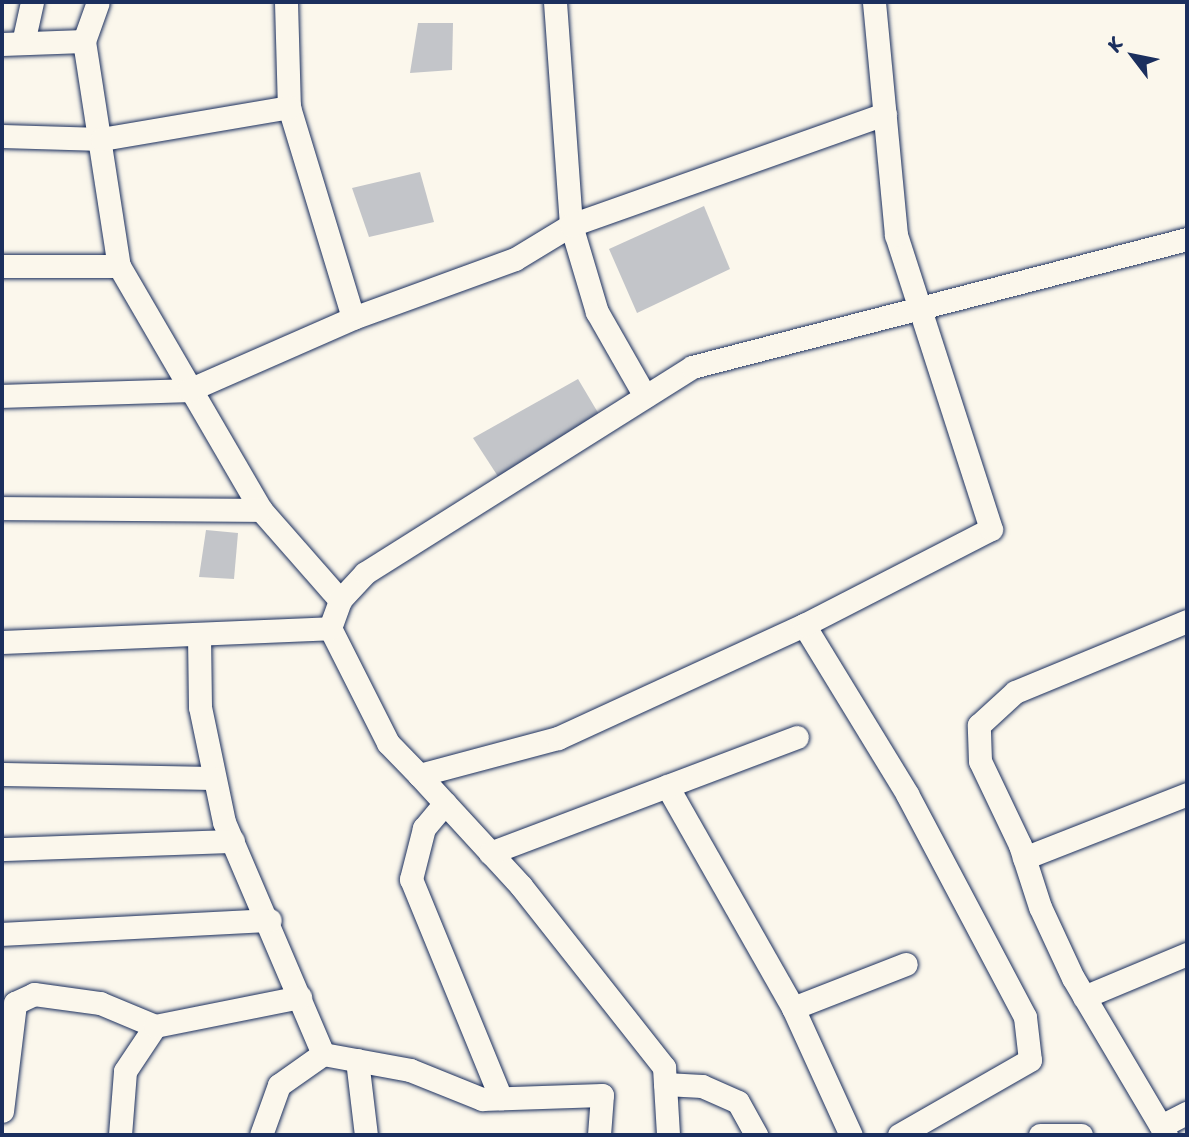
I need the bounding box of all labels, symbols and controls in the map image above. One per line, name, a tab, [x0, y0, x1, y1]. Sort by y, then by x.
north arrow	[1098, 21, 1168, 91]
text: K	[1098, 31, 1132, 58]

